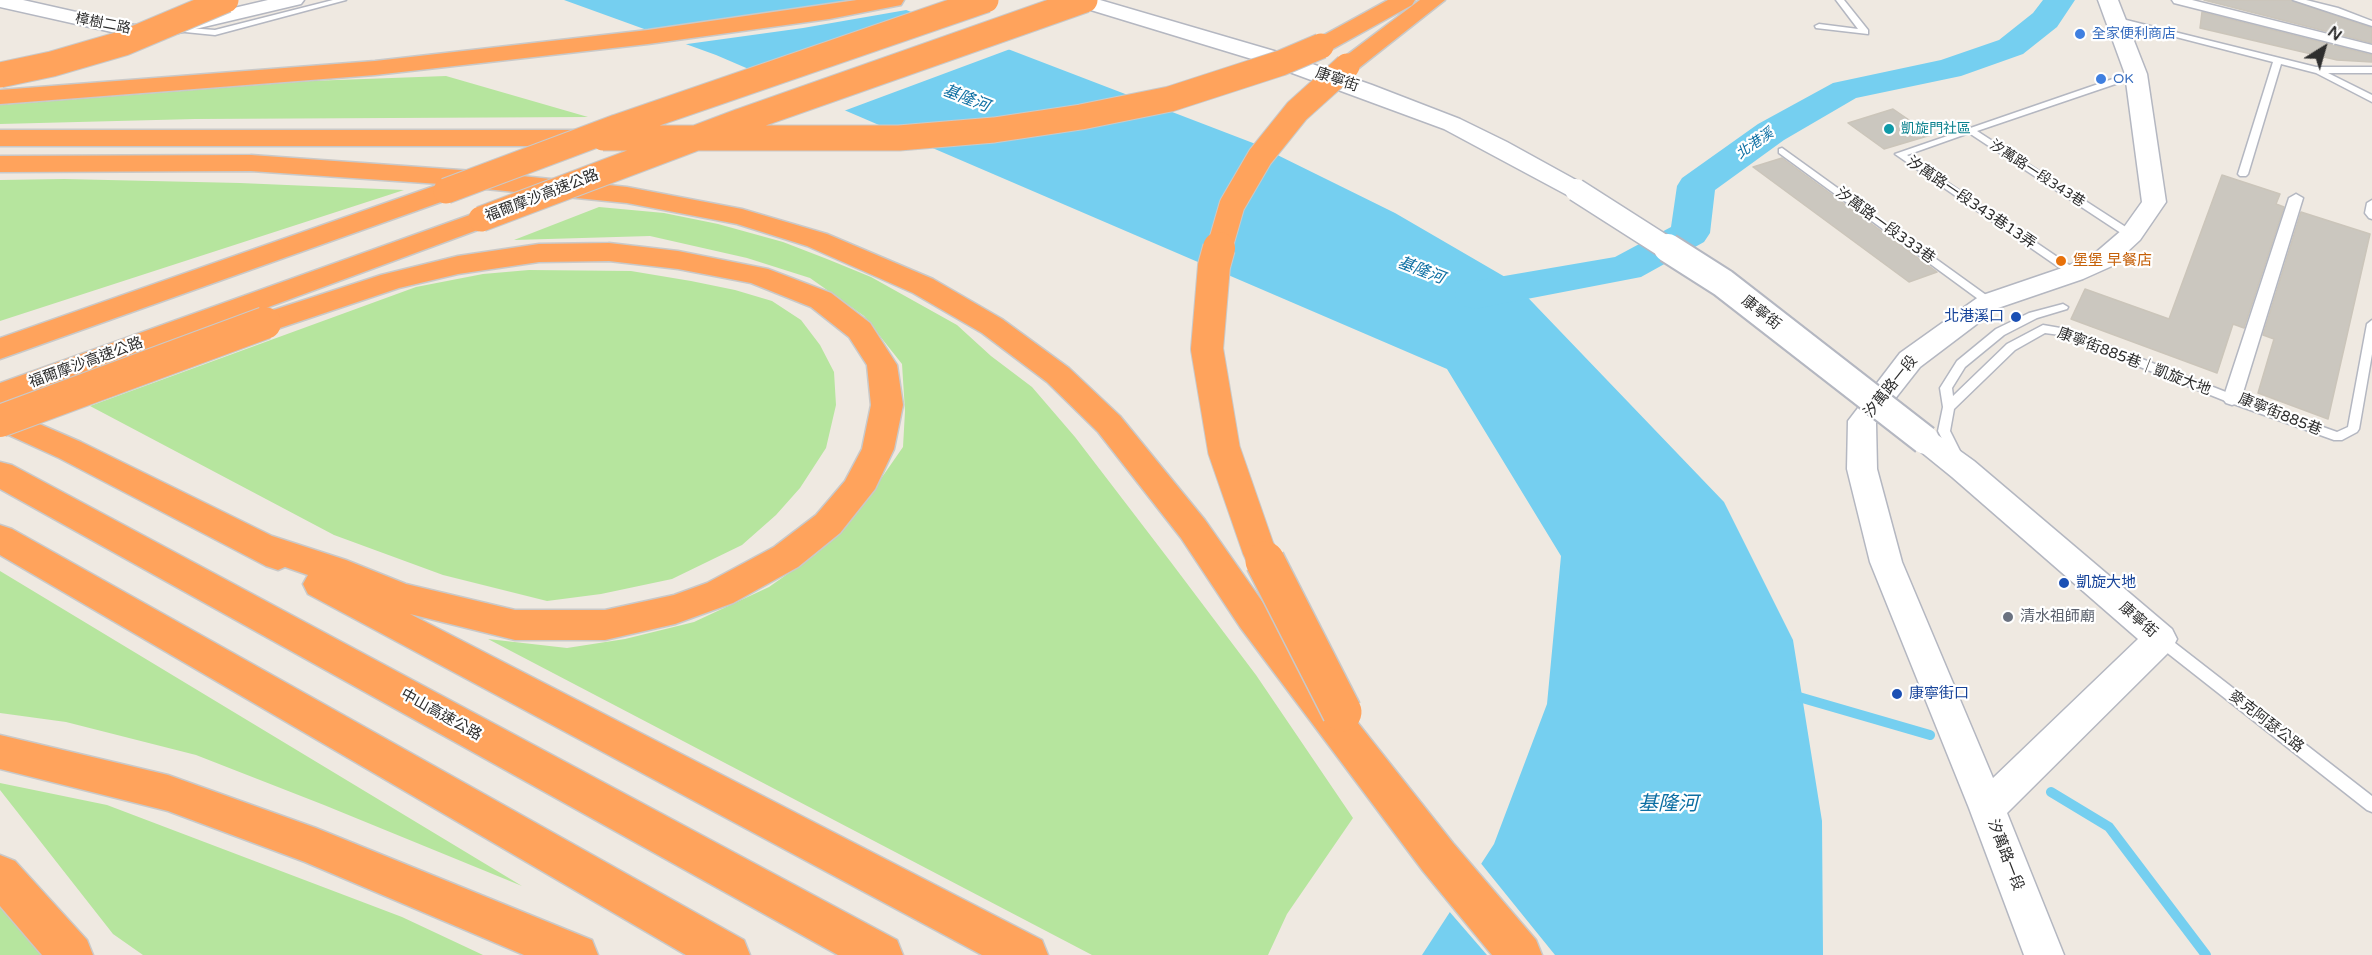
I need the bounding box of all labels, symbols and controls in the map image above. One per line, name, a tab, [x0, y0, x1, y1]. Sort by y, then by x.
street label: 樟樹二路	[74, 10, 132, 38]
north arrow	[2294, 18, 2354, 78]
text: N	[2324, 22, 2346, 45]
place label: 全家便利商店	[2092, 26, 2176, 42]
marker: 全家便利商店	[2073, 27, 2087, 41]
street label: 康寧街	[1313, 64, 1361, 96]
place label: OK	[2113, 71, 2134, 87]
marker: OK	[2094, 72, 2108, 86]
water label: 基隆河	[940, 81, 992, 117]
place label: 凱旋門社區	[1901, 121, 1971, 137]
marker: 凱旋門社區	[1882, 122, 1896, 136]
water label: 北港溪	[1733, 125, 1777, 163]
street label: 汐萬路一段343巷	[1986, 137, 2088, 211]
street label: 汐萬路一段343巷13弄	[1903, 153, 2039, 253]
street label: 福爾摩沙高速公路	[483, 166, 601, 226]
street label: 汐萬路一段333巷	[1832, 184, 1938, 268]
place label: 堡堡 早餐店	[2073, 252, 2152, 270]
water label: 基隆河	[1395, 253, 1447, 289]
marker: 堡堡 早餐店	[2054, 254, 2068, 268]
street label: 康寧街	[1738, 292, 1784, 334]
place label: 北港溪口	[1944, 308, 2004, 326]
marker: 北港溪口	[2009, 310, 2023, 324]
street label: 康寧街885巷｜凱旋大地	[2055, 324, 2213, 400]
street label: 福爾摩沙高速公路	[27, 334, 145, 392]
street label: 汐萬路一段	[1860, 352, 1922, 422]
street label: 康寧街885巷	[2236, 390, 2324, 440]
place label: 凱旋大地	[2076, 574, 2136, 592]
marker: 凱旋大地	[2057, 576, 2071, 590]
street label: 康寧街	[2115, 598, 2161, 642]
place label: 清水祖師廟	[2020, 608, 2095, 626]
marker: 清水祖師廟	[2001, 610, 2015, 624]
street label: 中山高速公路	[397, 685, 485, 745]
place label: 康寧街口	[1909, 685, 1969, 703]
marker: 康寧街口	[1890, 687, 1904, 701]
street label: 麥克阿瑟公路	[2225, 687, 2307, 757]
water label: 基隆河	[1638, 793, 1698, 817]
street label: 汐萬路一段	[1983, 817, 2027, 893]

